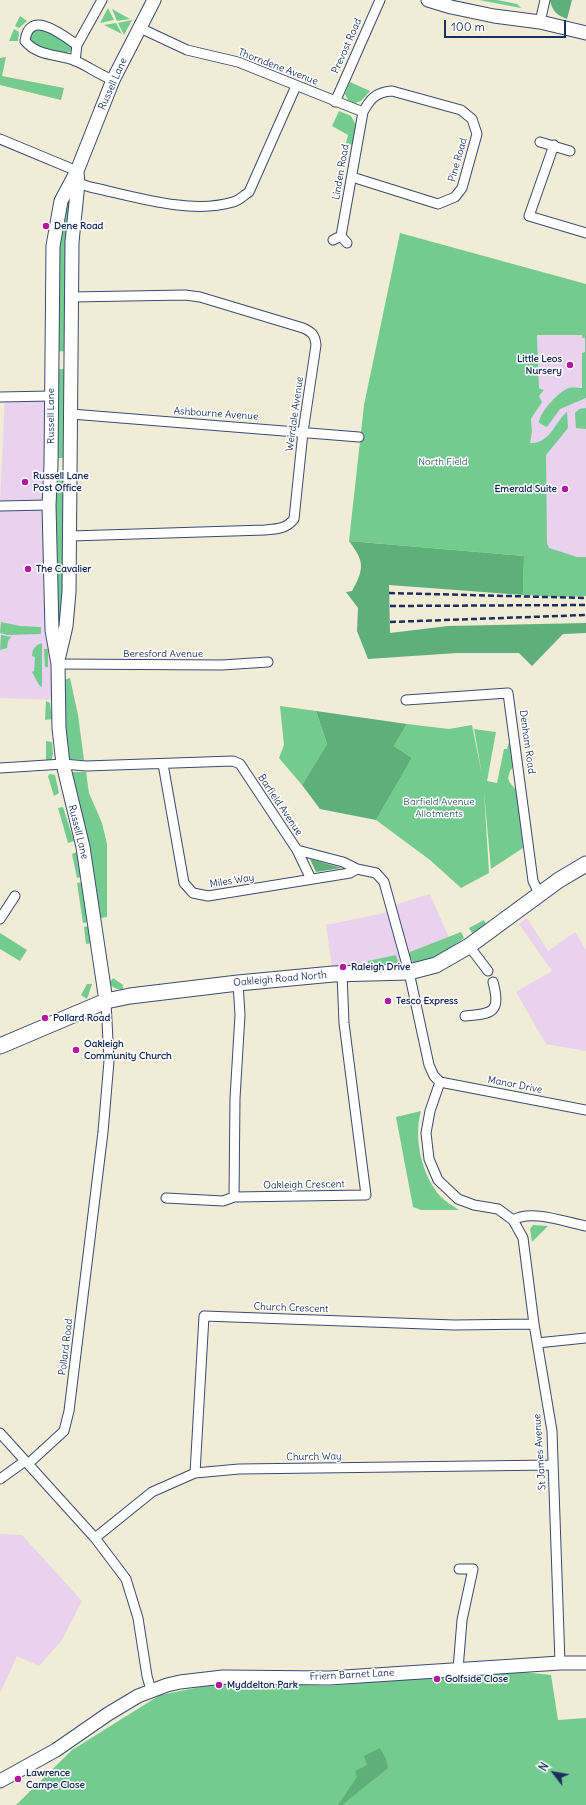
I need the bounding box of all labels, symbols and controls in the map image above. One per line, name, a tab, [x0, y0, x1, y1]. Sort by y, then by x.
scale bar	[446, 12, 568, 38]
street label: Prevost Road	[329, 16, 365, 76]
text: 100 m	[451, 19, 485, 34]
street label: Thorndene Avenue	[236, 46, 320, 88]
street label: Russell Lane	[96, 56, 130, 112]
street label: Pine Road	[446, 137, 470, 183]
street label: Linden Road	[330, 143, 352, 201]
place label: Dene Road	[54, 220, 103, 232]
marker: Dene Road	[41, 221, 51, 231]
place label: Little Leos Nursery	[517, 353, 562, 376]
marker: Little Leos Nursery	[565, 360, 575, 370]
street label: Weirdale Avenue	[284, 376, 306, 452]
street label: Russell Lane	[45, 388, 57, 444]
street label: Ashbourne Avenue	[173, 405, 259, 423]
park label: North Field	[418, 456, 468, 468]
place label: Russell Lane Post Office	[33, 470, 89, 494]
marker: Russell Lane Post Office	[20, 477, 30, 487]
place label: Emerald Suite	[495, 483, 557, 495]
marker: Emerald Suite	[560, 484, 570, 494]
place label: The Cavalier	[36, 563, 91, 575]
marker: The Cavalier	[23, 564, 33, 574]
street label: Beresford Avenue	[123, 648, 203, 660]
street label: Denham Road	[517, 709, 537, 775]
street label: Barfield Avenue	[255, 772, 305, 838]
park label: Barfield Avenue Allotments	[403, 796, 475, 820]
street label: Russell Lane	[65, 804, 91, 860]
street label: Miles Way	[209, 872, 255, 890]
place label: Raleigh Drive	[351, 961, 410, 973]
marker: Raleigh Drive	[338, 962, 348, 972]
street label: Oakleigh Road North	[233, 969, 327, 989]
place label: Tesco Express	[396, 995, 458, 1007]
marker: Tesco Express	[383, 996, 393, 1006]
place label: Pollard Road	[53, 1012, 110, 1024]
marker: Pollard Road	[40, 1013, 50, 1023]
place label: Oakleigh Community Church	[84, 1038, 172, 1062]
marker: Oakleigh Community Church	[71, 1045, 81, 1055]
street label: Manor Drive	[487, 1074, 543, 1096]
street label: Oakleigh Crescent	[263, 1178, 345, 1192]
street label: Church Crescent	[253, 1301, 329, 1315]
street label: Pollard Road	[57, 1318, 75, 1376]
street label: St James Avenue	[531, 1413, 549, 1491]
street label: Church Way	[286, 1451, 342, 1463]
street label: Friern Barnet Lane	[309, 1667, 395, 1683]
place label: Golfside Close	[445, 1673, 508, 1685]
marker: Golfside Close	[432, 1674, 442, 1684]
place label: Myddelton Park	[227, 1679, 298, 1691]
marker: Myddelton Park	[214, 1680, 224, 1690]
north arrow	[534, 1753, 574, 1793]
text: N	[536, 1760, 552, 1774]
place label: Lawrence Campe Close	[26, 1767, 85, 1790]
marker: Lawrence Campe Close	[13, 1774, 23, 1784]

